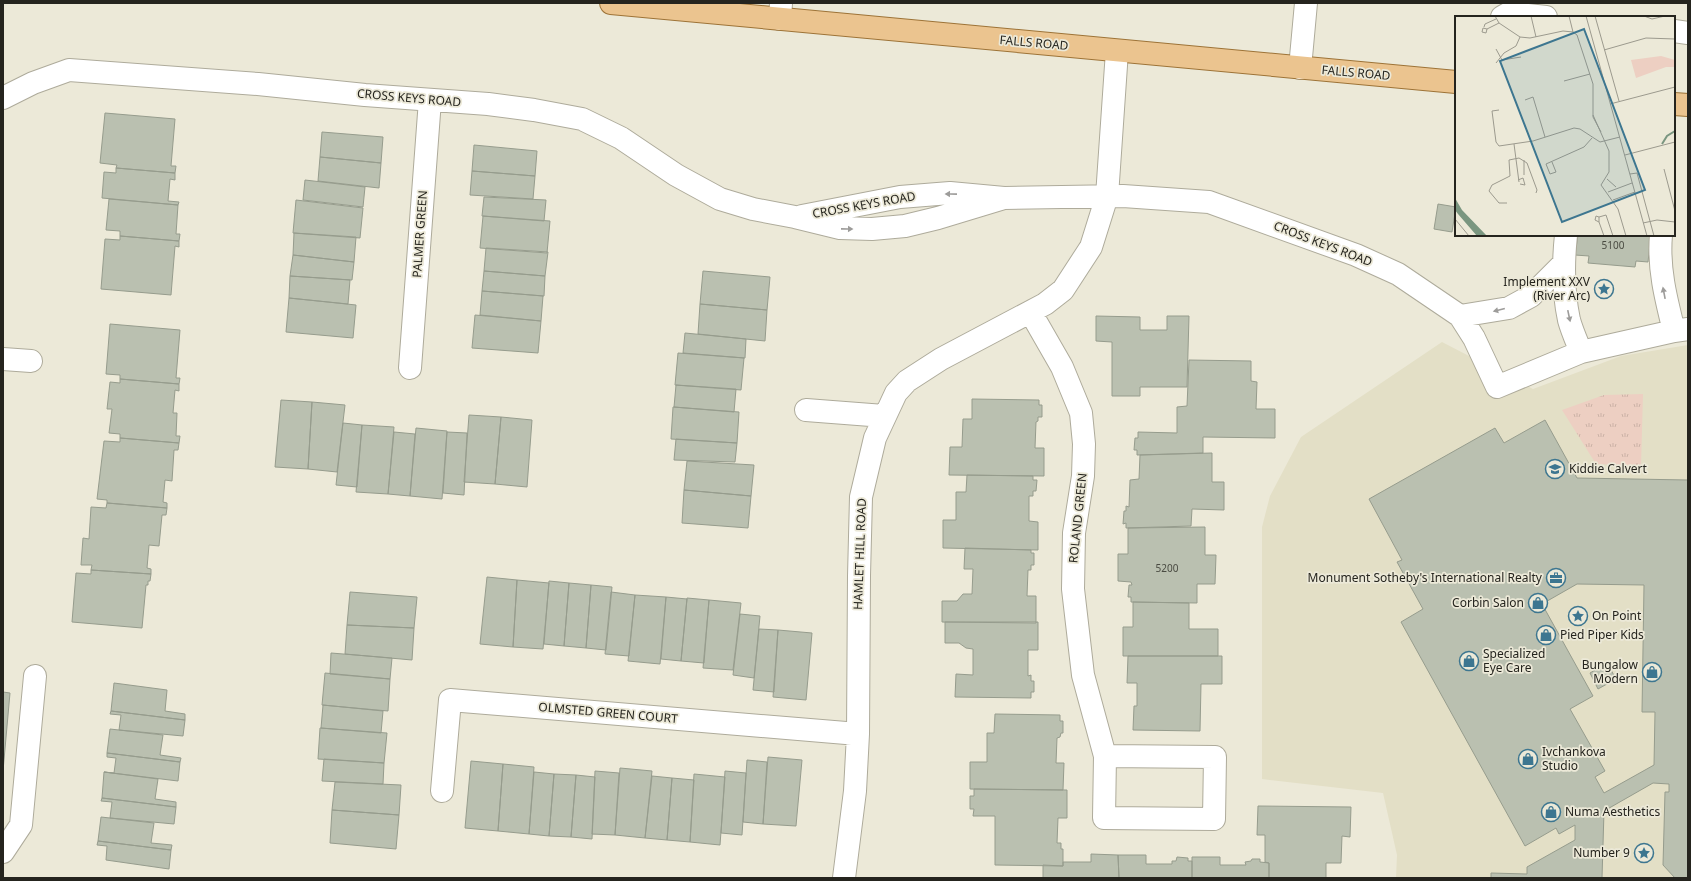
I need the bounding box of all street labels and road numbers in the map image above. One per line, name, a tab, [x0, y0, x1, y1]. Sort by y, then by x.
street label: FALLS ROAD	[999, 31, 1069, 54]
street label: FALLS ROAD	[1321, 61, 1391, 84]
street label: CROSS KEYS ROAD	[356, 84, 462, 111]
street label: CROSS KEYS ROAD	[811, 187, 917, 222]
street label: PALMER GREEN	[408, 190, 431, 278]
street label: CROSS KEYS ROAD	[1271, 217, 1375, 270]
street label: ROLAND GREEN	[1064, 472, 1091, 564]
street label: HAMLET HILL ROAD	[849, 498, 870, 610]
street label: OLMSTED GREEN COURT	[538, 698, 679, 727]

